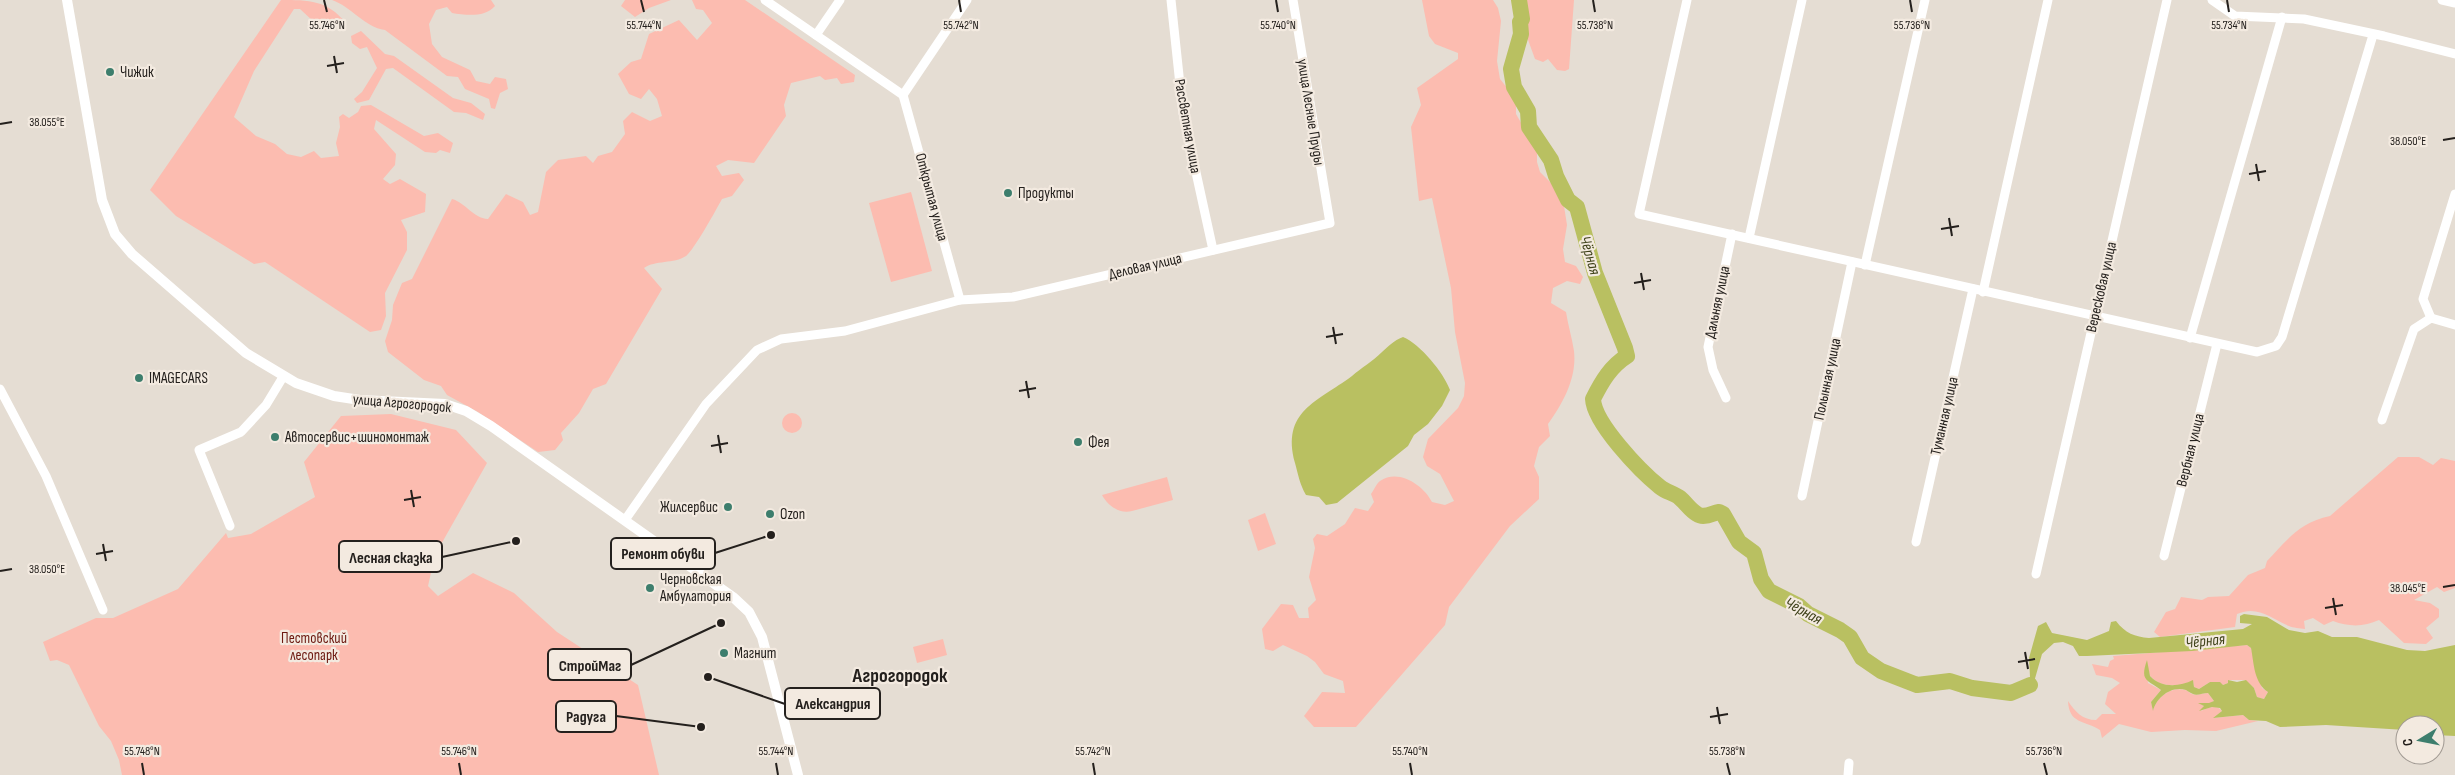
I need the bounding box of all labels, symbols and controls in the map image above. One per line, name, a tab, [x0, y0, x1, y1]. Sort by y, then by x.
text: 55.746°N	[309, 18, 345, 33]
text: 55.744°N	[626, 18, 662, 33]
text: 55.742°N	[943, 18, 979, 33]
text: 55.740°N	[1260, 18, 1296, 33]
text: 55.738°N	[1577, 18, 1613, 33]
text: 55.736°N	[1894, 18, 1930, 33]
text: 55.734°N	[2211, 18, 2247, 33]
street label: улица Лесные Пруды	[1293, 58, 1328, 167]
place label: Чижик	[120, 63, 154, 82]
marker: Чижик	[104, 66, 116, 78]
street label: Рассветная улица	[1170, 77, 1205, 175]
text: 38.055°E	[29, 115, 65, 130]
text: 38.050°E	[2390, 134, 2426, 149]
street label: Открытая улица	[911, 151, 952, 243]
place label: Продукты	[1018, 184, 1074, 203]
marker: Продукты	[1002, 187, 1014, 199]
water label: Чёрная	[1575, 234, 1604, 278]
street label: Вересковая улица	[2082, 240, 2121, 334]
street label: Деловая улица	[1107, 249, 1184, 284]
street label: Дальняя улица	[1701, 264, 1734, 340]
street label: Полынная улица	[1810, 336, 1845, 422]
place label: IMAGECARS	[149, 369, 208, 388]
marker: IMAGECARS	[133, 372, 145, 384]
street label: Туманная улица	[1926, 375, 1963, 457]
street label: улица Агрогородок	[352, 390, 452, 417]
street label: Вербная улица	[2172, 411, 2209, 489]
place label: Автосервис+шиномонтаж	[284, 428, 429, 447]
marker: Автосервис+шиномонтаж	[269, 431, 281, 443]
place label: Фея	[1088, 433, 1110, 452]
marker: Фея	[1072, 436, 1084, 448]
place label: Жилсервис	[660, 498, 718, 517]
marker: Жилсервис	[722, 501, 734, 513]
place label: Ozon	[780, 505, 805, 524]
marker: Ozon	[764, 508, 776, 520]
callout: Ремонт обуви	[611, 538, 715, 569]
callout: Лесная сказка	[339, 541, 442, 572]
text: Ремонт обуви	[621, 545, 705, 564]
text: Лесная сказка	[348, 549, 433, 568]
text: 38.050°E	[29, 562, 65, 577]
place label: Черновская Амбулатория	[659, 570, 731, 606]
text: 38.045°E	[2390, 581, 2426, 596]
marker: Черновская Амбулатория	[644, 582, 656, 594]
water label: Чёрная	[1781, 593, 1826, 630]
park label: Пестовский лесопарк	[281, 629, 347, 665]
water label: Чёрная	[2185, 630, 2227, 653]
place label: Магнит	[734, 644, 776, 663]
marker: Магнит	[718, 647, 730, 659]
callout: СтройМаг	[548, 649, 631, 680]
text: СтройМаг	[559, 657, 621, 676]
district label: Агрогородок	[852, 664, 948, 688]
callout: Александрия	[785, 688, 880, 719]
text: Александрия	[794, 695, 871, 714]
callout: Радуга	[556, 701, 616, 732]
text: Радуга	[566, 708, 606, 727]
north arrow	[2395, 715, 2445, 765]
text: С	[2399, 737, 2417, 747]
text: 55.748°N	[124, 744, 160, 759]
text: 55.746°N	[441, 744, 477, 759]
text: 55.744°N	[758, 744, 794, 759]
text: 55.742°N	[1075, 744, 1111, 759]
text: 55.740°N	[1392, 744, 1428, 759]
text: 55.738°N	[1709, 744, 1745, 759]
text: 55.736°N	[2026, 744, 2062, 759]

